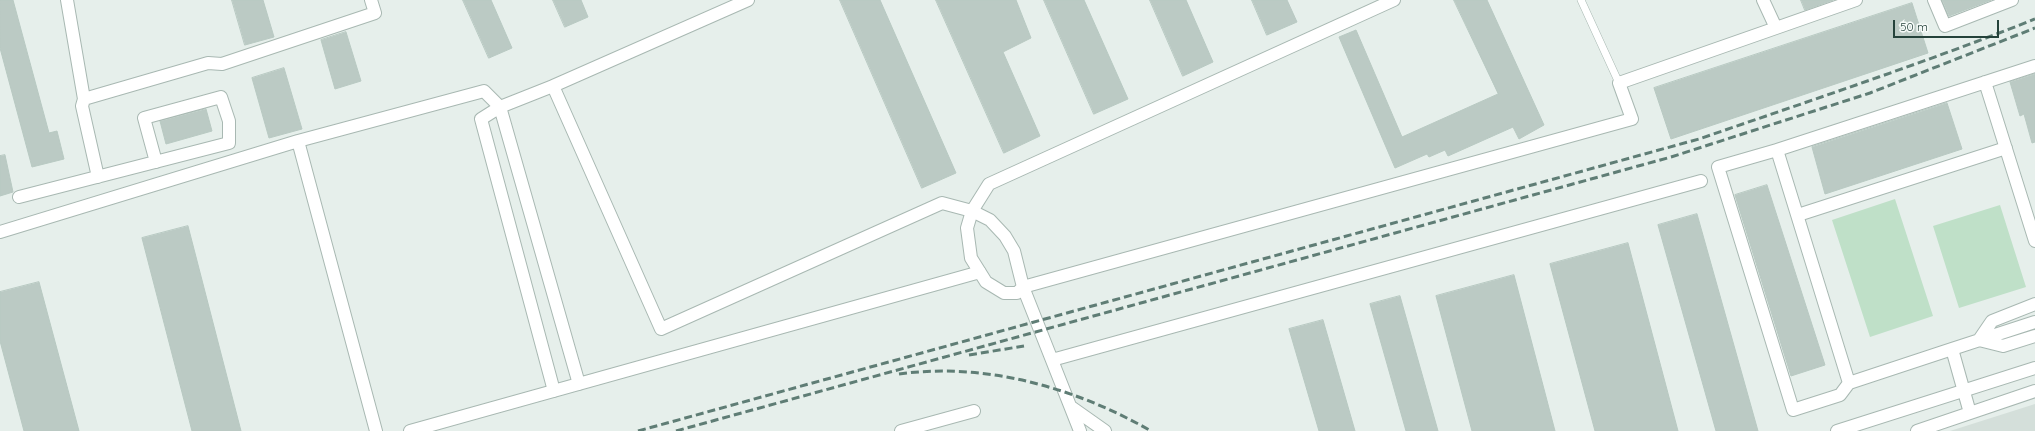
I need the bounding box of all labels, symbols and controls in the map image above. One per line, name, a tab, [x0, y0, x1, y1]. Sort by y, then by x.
scale bar	[1895, 12, 2001, 38]
text: 50 m	[1900, 19, 1928, 34]

